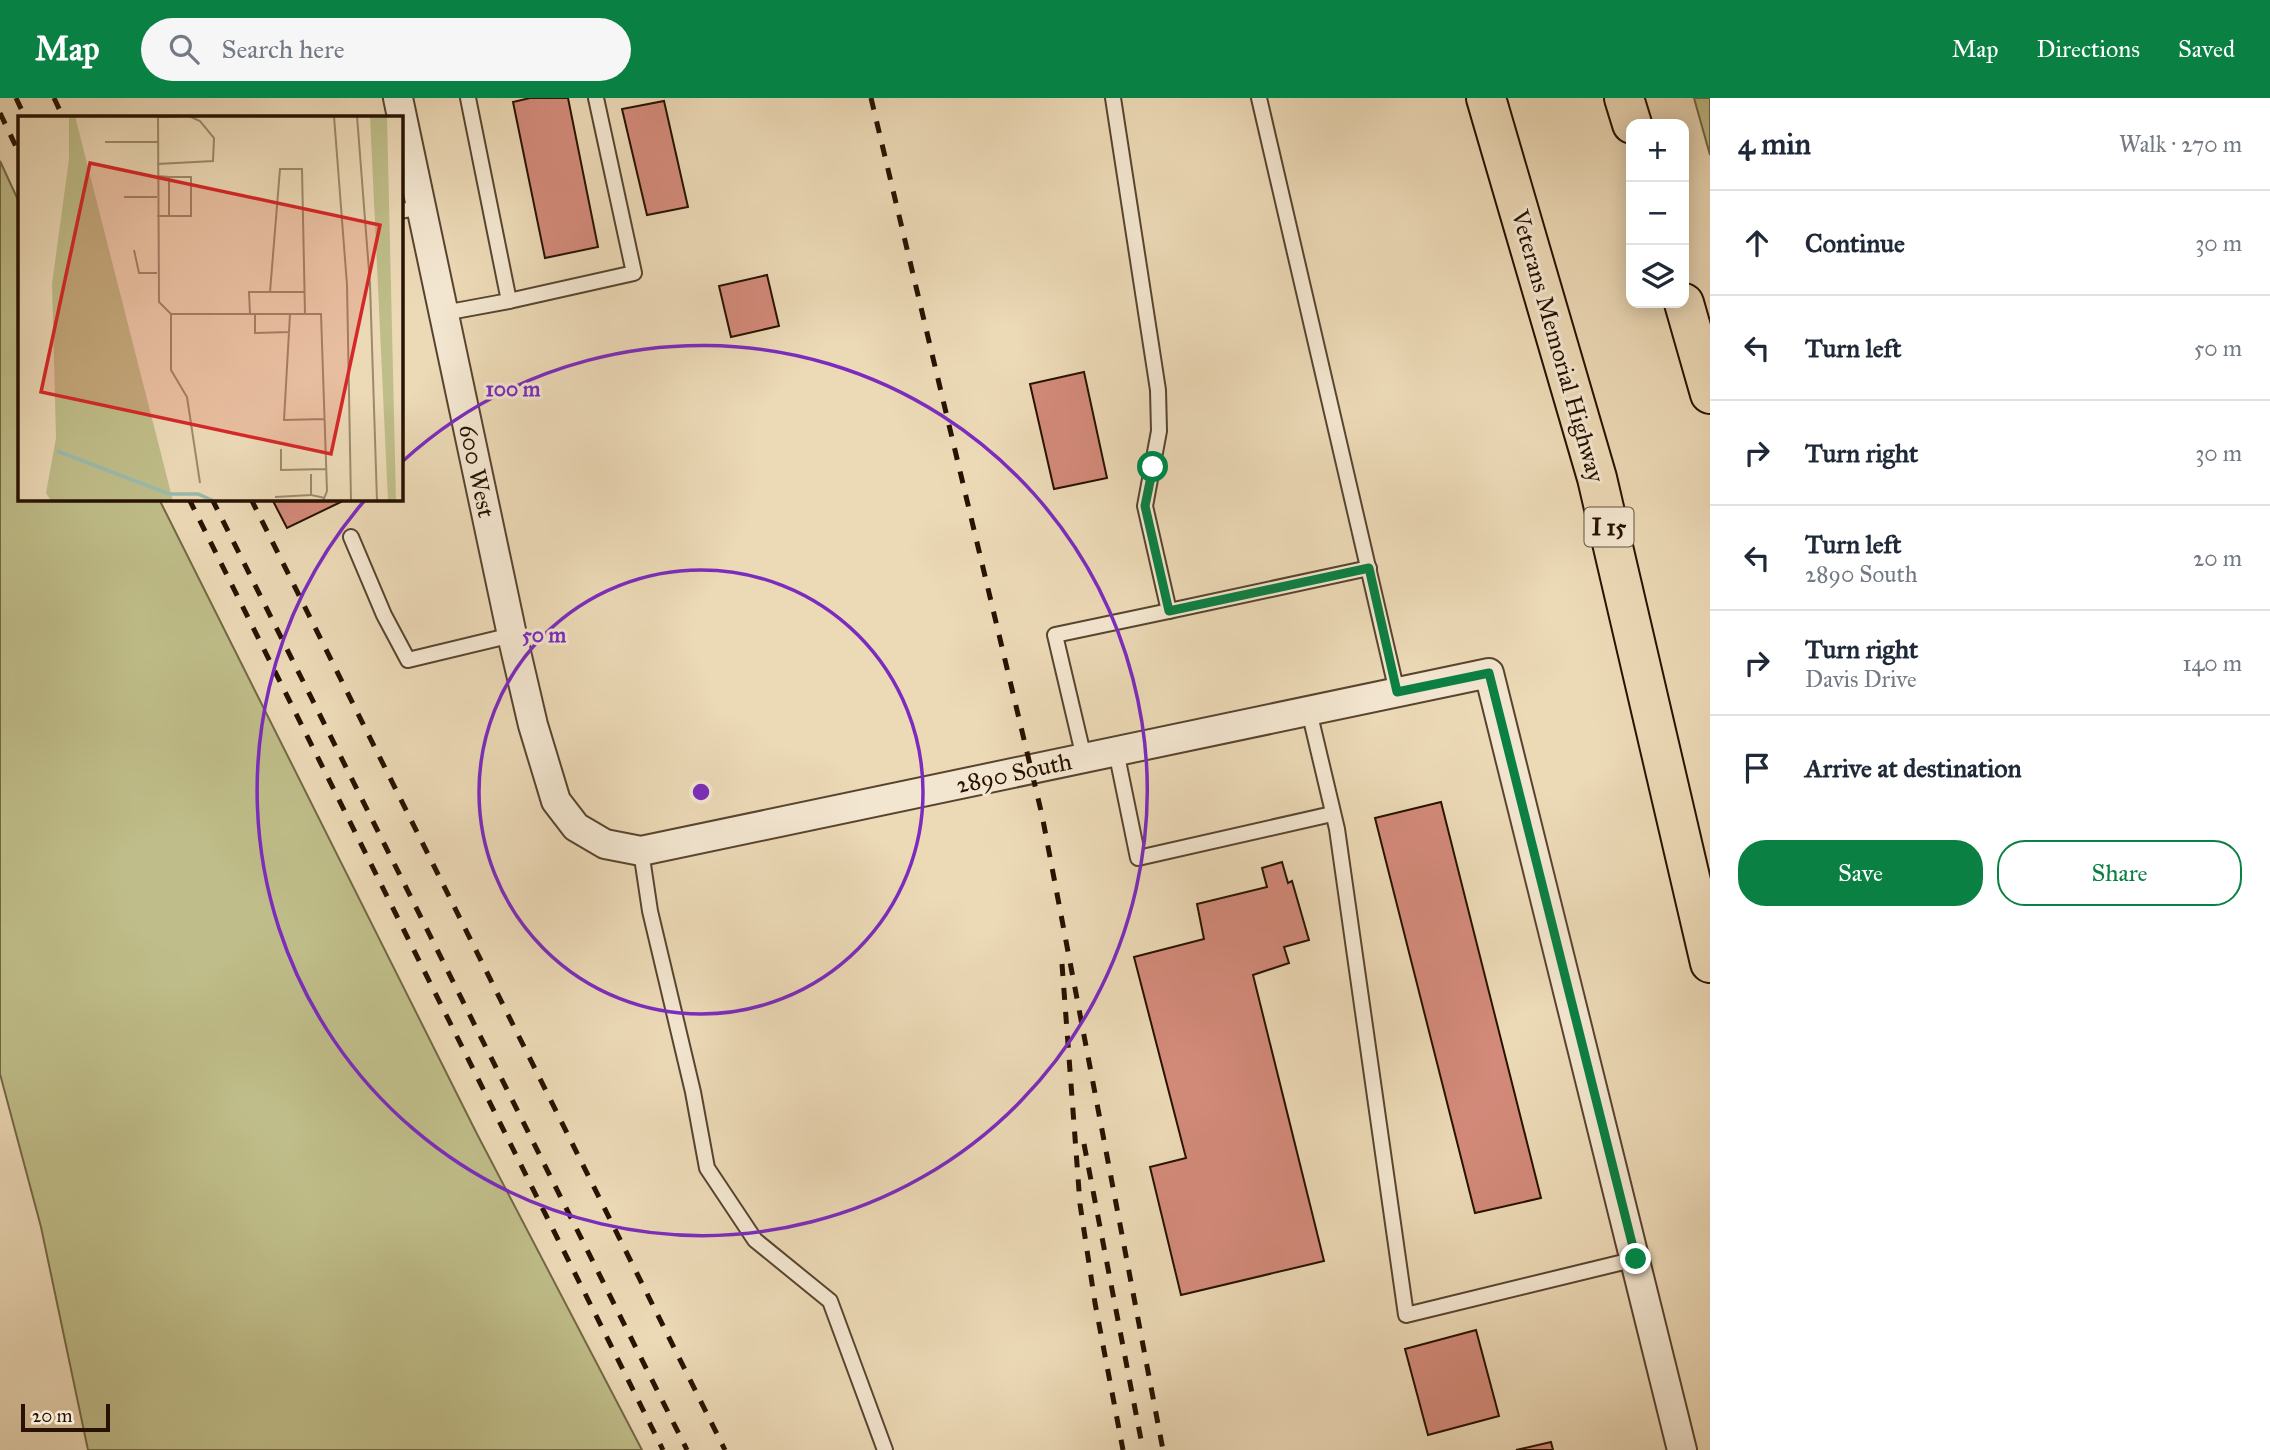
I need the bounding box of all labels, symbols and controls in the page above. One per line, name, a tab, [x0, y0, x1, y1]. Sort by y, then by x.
search box	[141, 18, 631, 81]
text: Map	[35, 29, 99, 69]
icon: search	[165, 30, 203, 68]
text: Search here	[221, 33, 345, 65]
text: Map	[1952, 34, 1999, 64]
text: Directions	[2037, 34, 2140, 64]
text: Saved	[2178, 34, 2235, 64]
inset map	[18, 116, 402, 500]
map controls	[1626, 119, 1689, 308]
button: +	[1626, 119, 1689, 182]
text: 4 min	[1738, 126, 1811, 162]
text: Walk · 270 m	[2119, 130, 2242, 158]
button: −	[1626, 182, 1689, 245]
street label: Veterans Memorial Highway	[1504, 205, 1611, 486]
icon: ahead	[1738, 224, 1776, 262]
text: Continue	[1805, 227, 1905, 259]
text: 30 m	[2195, 229, 2242, 257]
button: layers	[1626, 245, 1689, 308]
icon: left	[1738, 329, 1776, 367]
text: Turn left	[1805, 332, 1901, 364]
text: 50 m	[2194, 334, 2242, 362]
text: 100 m	[486, 376, 541, 402]
street label: 600 West	[453, 422, 502, 521]
icon: right	[1738, 434, 1776, 472]
text: Turn right	[1805, 437, 1918, 469]
text: 30 m	[2195, 439, 2242, 467]
route start	[1137, 451, 1168, 482]
road number: I 15	[1584, 508, 1634, 546]
text: Turn left	[1805, 528, 1901, 560]
icon: left	[1738, 539, 1776, 577]
text: 20 m	[2193, 544, 2242, 572]
text: 2890 South	[1805, 560, 1917, 588]
text: 50 m	[522, 622, 566, 648]
text: Turn right	[1805, 633, 1918, 665]
icon: right	[1738, 644, 1776, 682]
text: 140 m	[2182, 649, 2242, 677]
text: Davis Drive	[1805, 665, 1917, 693]
street label: 2890 South	[953, 746, 1075, 800]
icon: arrive	[1738, 749, 1776, 787]
text: Arrive at destination	[1805, 752, 2022, 784]
centre of rings	[689, 780, 713, 804]
button: Save	[1738, 840, 1983, 906]
button: Share	[1997, 840, 2242, 906]
route end	[1620, 1243, 1651, 1274]
scale bar	[21, 1401, 110, 1433]
text: 20 m	[32, 1404, 73, 1427]

